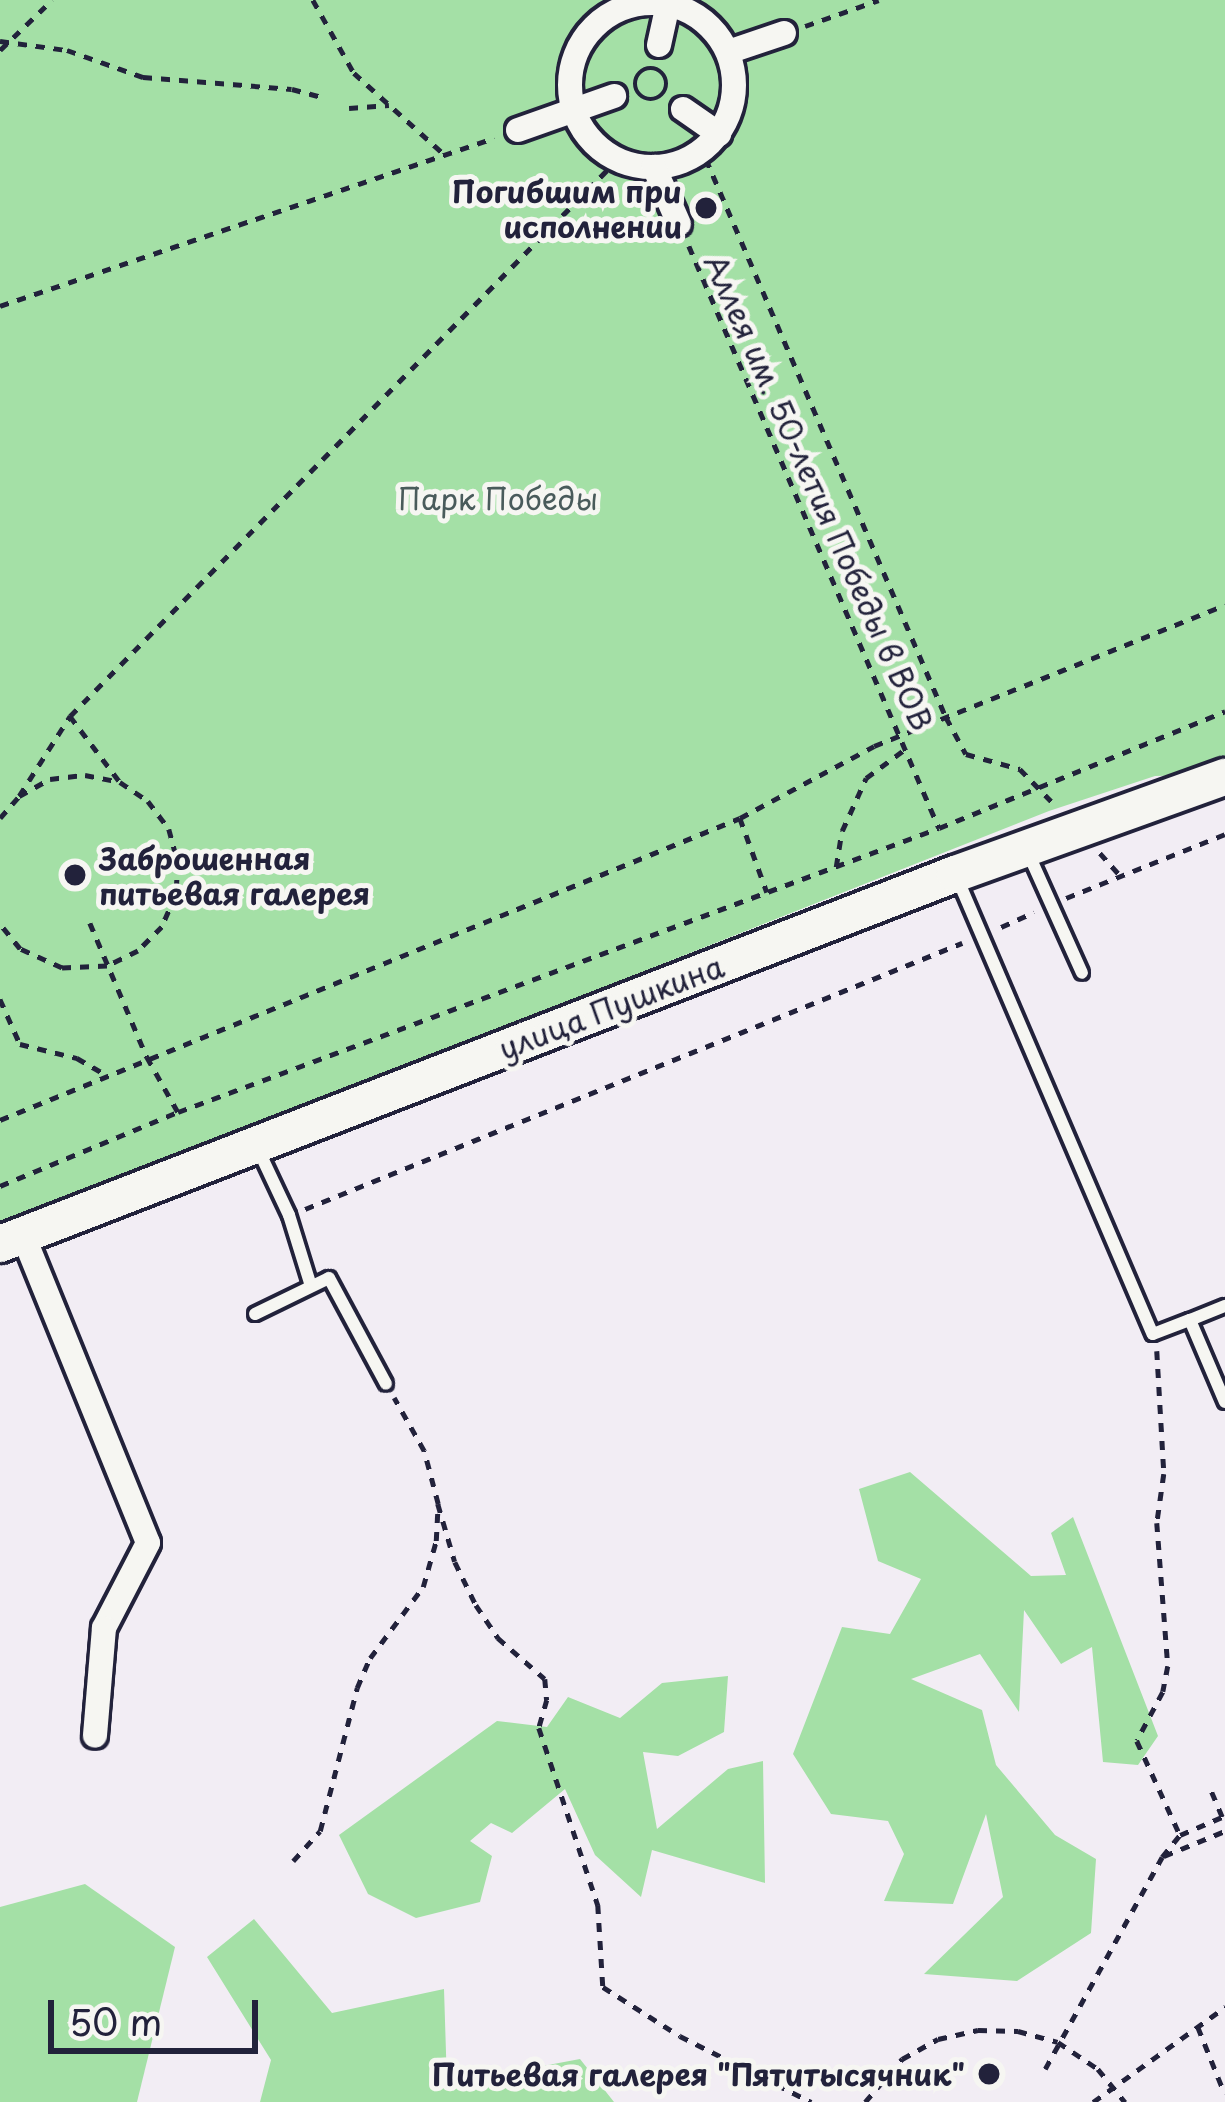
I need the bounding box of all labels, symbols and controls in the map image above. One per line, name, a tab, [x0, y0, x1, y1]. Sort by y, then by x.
place label: Погибшим при исполнении	[452, 173, 682, 243]
marker: Погибшим при исполнении	[693, 195, 719, 221]
street label: Аллея им. 50-летия Победы в ВОВ	[698, 249, 940, 735]
park label: Парк Победы	[398, 480, 598, 516]
place label: Заброшенная питьевая галерея	[99, 840, 370, 910]
marker: Заброшенная питьевая галерея	[62, 862, 88, 888]
street label: улица Пушкина	[493, 947, 729, 1067]
scale bar	[54, 1976, 264, 2050]
text: 50 m	[69, 1994, 162, 2048]
place label: Питьевая галерея "Пятитысячник"	[431, 2056, 965, 2092]
marker: Питьевая галерея "Пятитысячник"	[976, 2061, 1002, 2087]

